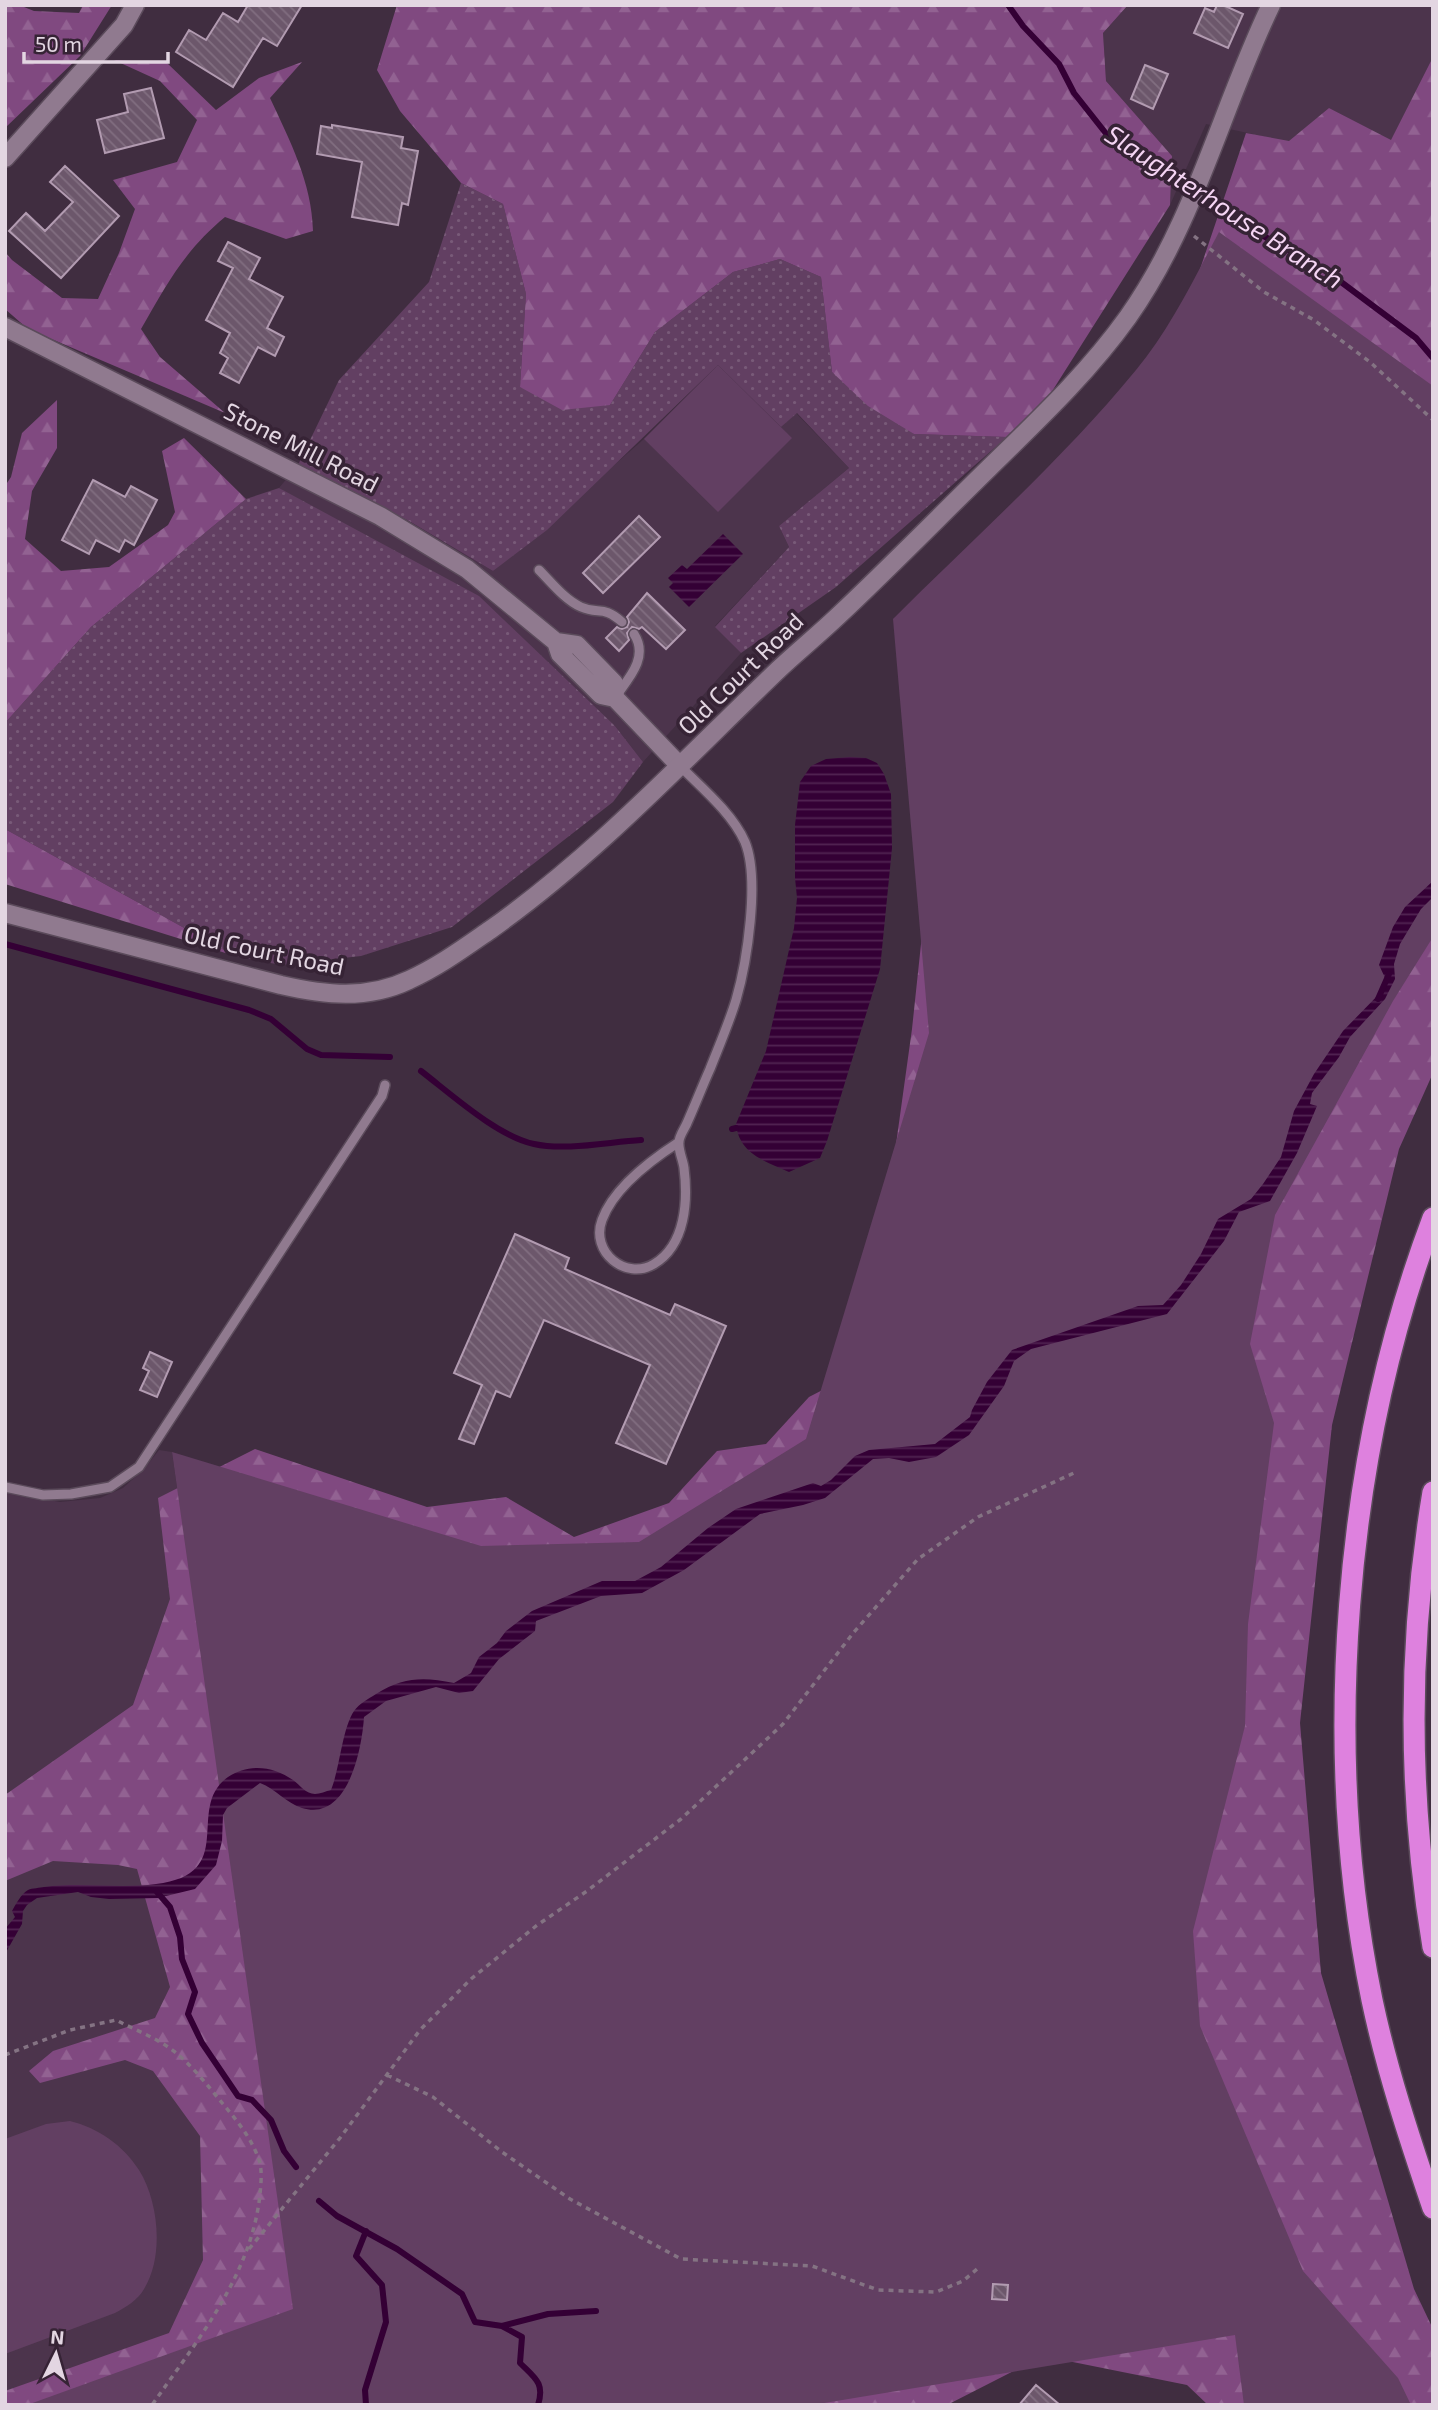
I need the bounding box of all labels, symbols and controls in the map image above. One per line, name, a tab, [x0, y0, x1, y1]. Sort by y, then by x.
scale bar	[24, 21, 168, 65]
text: 50 m	[35, 31, 82, 56]
water label: Slaughterhouse Branch	[1100, 117, 1349, 294]
street label: Stone Mill Road	[220, 395, 384, 498]
street label: Old Court Road	[671, 606, 809, 740]
street label: Old Court Road	[182, 918, 347, 981]
north arrow	[21, 2319, 91, 2389]
text: N	[50, 2325, 65, 2349]

